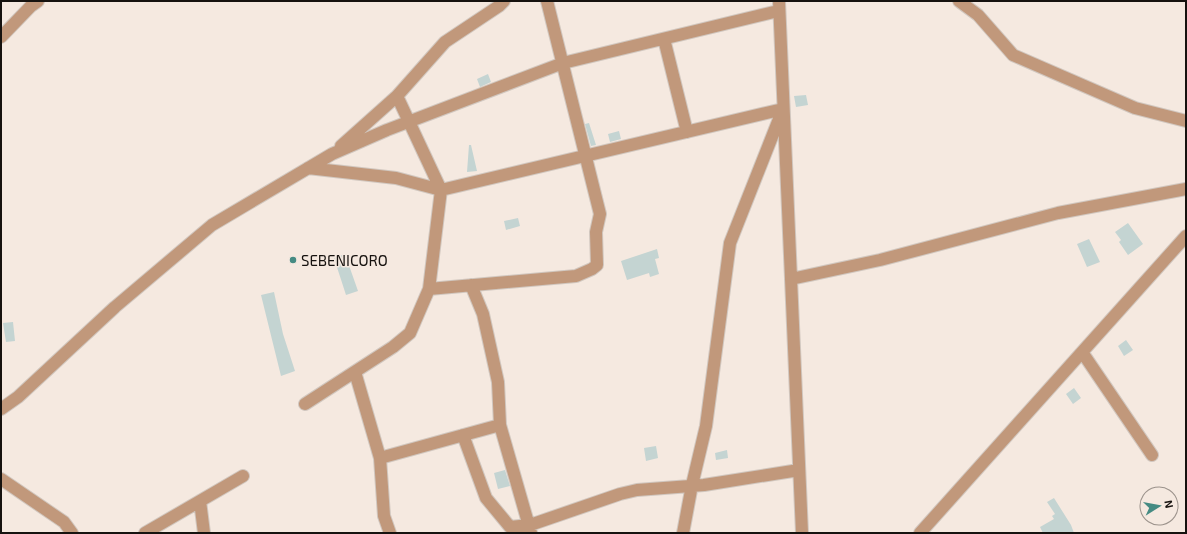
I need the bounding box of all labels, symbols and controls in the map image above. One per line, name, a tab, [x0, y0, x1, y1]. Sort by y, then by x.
place label: SEBENICORO	[301, 251, 388, 269]
marker: SEBENICORO	[288, 255, 298, 265]
north arrow	[1139, 486, 1179, 526]
text: N	[1162, 499, 1176, 509]

